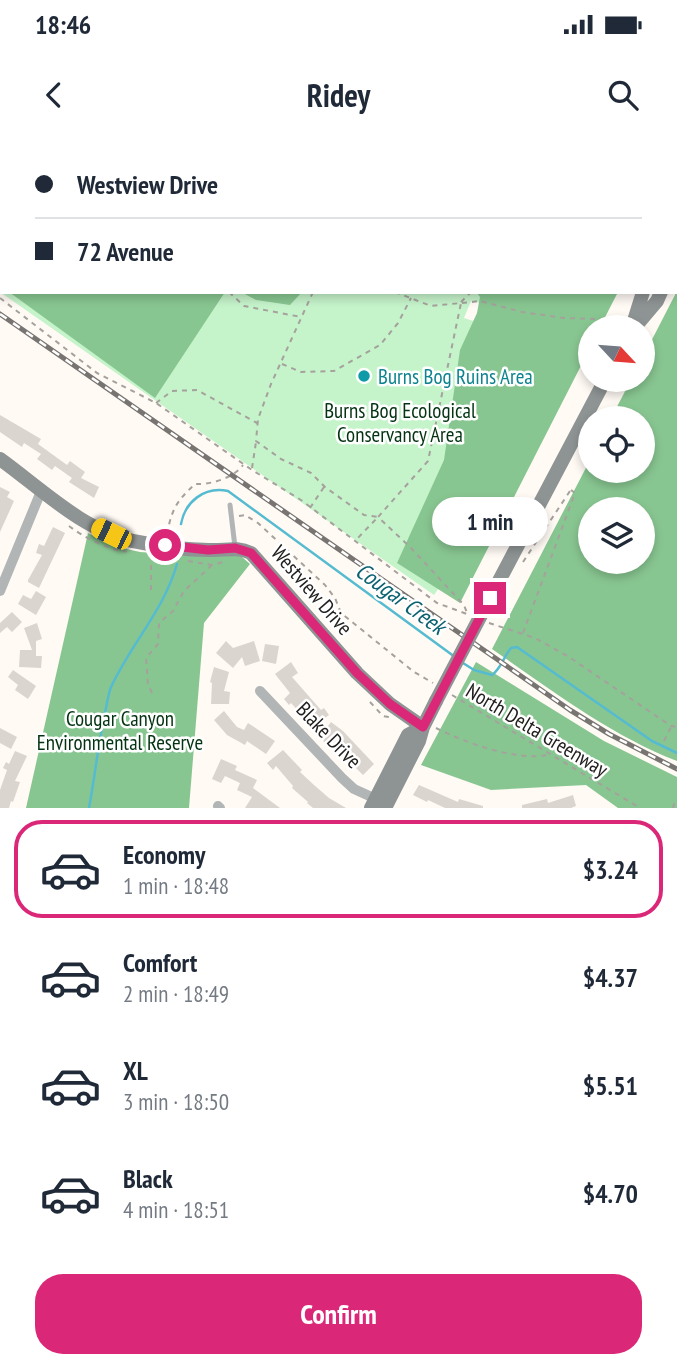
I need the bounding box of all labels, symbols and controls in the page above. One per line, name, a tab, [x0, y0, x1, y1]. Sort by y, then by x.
text: 18:46	[35, 8, 91, 41]
text: Ridey	[307, 74, 370, 116]
icon: back	[35, 76, 73, 114]
icon: search	[604, 76, 642, 114]
text: Westview Drive	[77, 168, 218, 201]
text: 72 Avenue	[77, 235, 174, 268]
north arrow	[578, 315, 654, 392]
map controls	[578, 315, 655, 574]
place label: Burns Bog Ruins Area	[378, 363, 533, 390]
marker: Burns Bog Ruins Area	[356, 368, 372, 384]
park label: Burns Bog Ecological Conservancy Area	[324, 397, 476, 448]
button: locate	[578, 406, 655, 483]
callout: 1 min	[432, 496, 548, 546]
button: layers	[578, 497, 655, 574]
text: 1 min	[467, 507, 513, 536]
car	[88, 515, 135, 553]
route start	[149, 529, 181, 561]
street label: Westview Drive	[266, 539, 358, 641]
water label: Cougar Creek	[350, 556, 454, 642]
route end	[474, 582, 506, 614]
street label: North Delta Greenway	[461, 677, 613, 783]
street label: Blake Drive	[291, 696, 367, 774]
park label: Cougar Canyon Environmental Reserve	[37, 705, 203, 756]
icon: car	[39, 838, 102, 901]
text: Economy	[123, 838, 205, 871]
text: $3.24	[583, 853, 638, 886]
text: 1 min · 18:48	[123, 871, 229, 900]
icon: car	[39, 946, 102, 1009]
text: Comfort	[123, 946, 197, 979]
text: $4.37	[583, 961, 638, 994]
text: 2 min · 18:49	[123, 979, 229, 1008]
icon: car	[39, 1054, 102, 1117]
text: XL	[123, 1054, 148, 1087]
text: $5.51	[583, 1069, 638, 1102]
text: 3 min · 18:50	[123, 1087, 229, 1116]
icon: car	[39, 1162, 102, 1225]
text: Black	[123, 1162, 173, 1195]
text: $4.70	[583, 1177, 638, 1210]
text: 4 min · 18:51	[123, 1195, 229, 1224]
button: Confirm	[35, 1274, 642, 1354]

